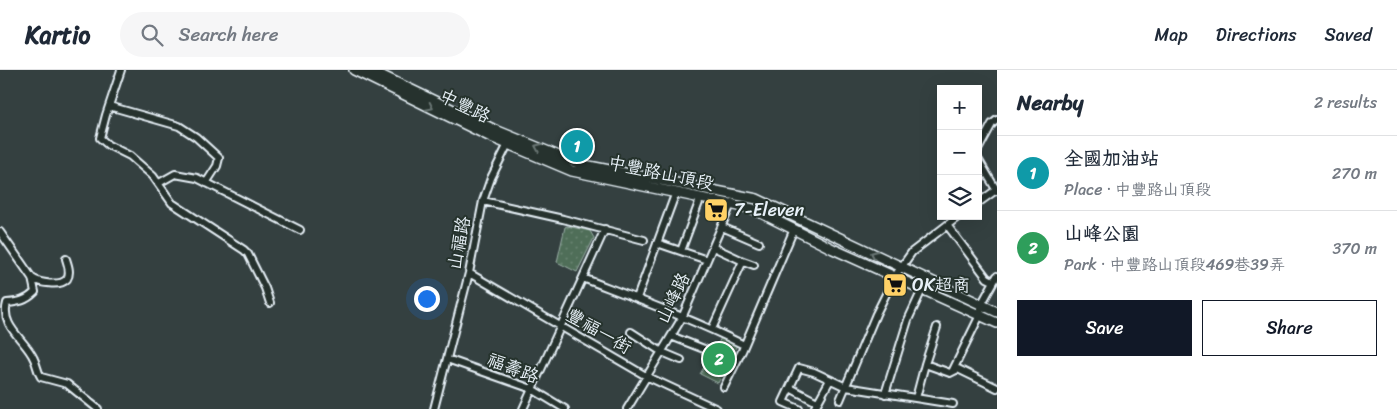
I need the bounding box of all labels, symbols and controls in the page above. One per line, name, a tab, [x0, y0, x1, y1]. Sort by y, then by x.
search box	[120, 12, 470, 57]
text: Kartio	[25, 14, 90, 56]
text: Search here	[178, 18, 279, 51]
text: Map	[1155, 19, 1188, 51]
text: Directions	[1216, 19, 1297, 51]
text: Saved	[1325, 19, 1372, 51]
icon: search	[138, 21, 166, 49]
street label: 中豐路	[434, 80, 496, 132]
text: Nearby	[1017, 84, 1083, 122]
map controls	[937, 85, 982, 220]
button: +	[937, 85, 982, 130]
text: 2 results	[1314, 88, 1377, 117]
one-way arrow	[424, 101, 433, 111]
pin: 1	[561, 127, 593, 165]
button: −	[937, 130, 982, 175]
text: 全國加油站	[1064, 142, 1159, 175]
one-way arrow	[534, 143, 543, 154]
street label: 中豐路山頂段	[605, 146, 717, 200]
text: 1	[1030, 159, 1036, 188]
text: 270 m	[1332, 159, 1377, 188]
button: layers	[937, 175, 982, 220]
text: Place · 中豐路山頂段	[1064, 175, 1211, 204]
place label: 7-Eleven	[734, 194, 805, 226]
supermarket icon: 7-Eleven	[703, 197, 729, 223]
street label: 山福路	[438, 213, 480, 273]
text: 山峰公園	[1064, 217, 1140, 250]
text: 2	[1028, 234, 1038, 263]
text: 370 m	[1333, 234, 1377, 263]
one-way arrow	[870, 250, 879, 261]
text: Park · 中豐路山頂段469巷39弄	[1064, 250, 1285, 279]
street label: 山峰路	[647, 267, 699, 329]
place label: OK超商	[912, 269, 971, 301]
supermarket icon: OK超商	[882, 272, 908, 298]
your location	[414, 286, 440, 312]
street label: 豐福一街	[560, 299, 638, 363]
button: Save	[1017, 300, 1192, 356]
button: Share	[1202, 300, 1377, 356]
pin: 2	[703, 340, 735, 378]
street label: 福壽路	[482, 343, 544, 393]

